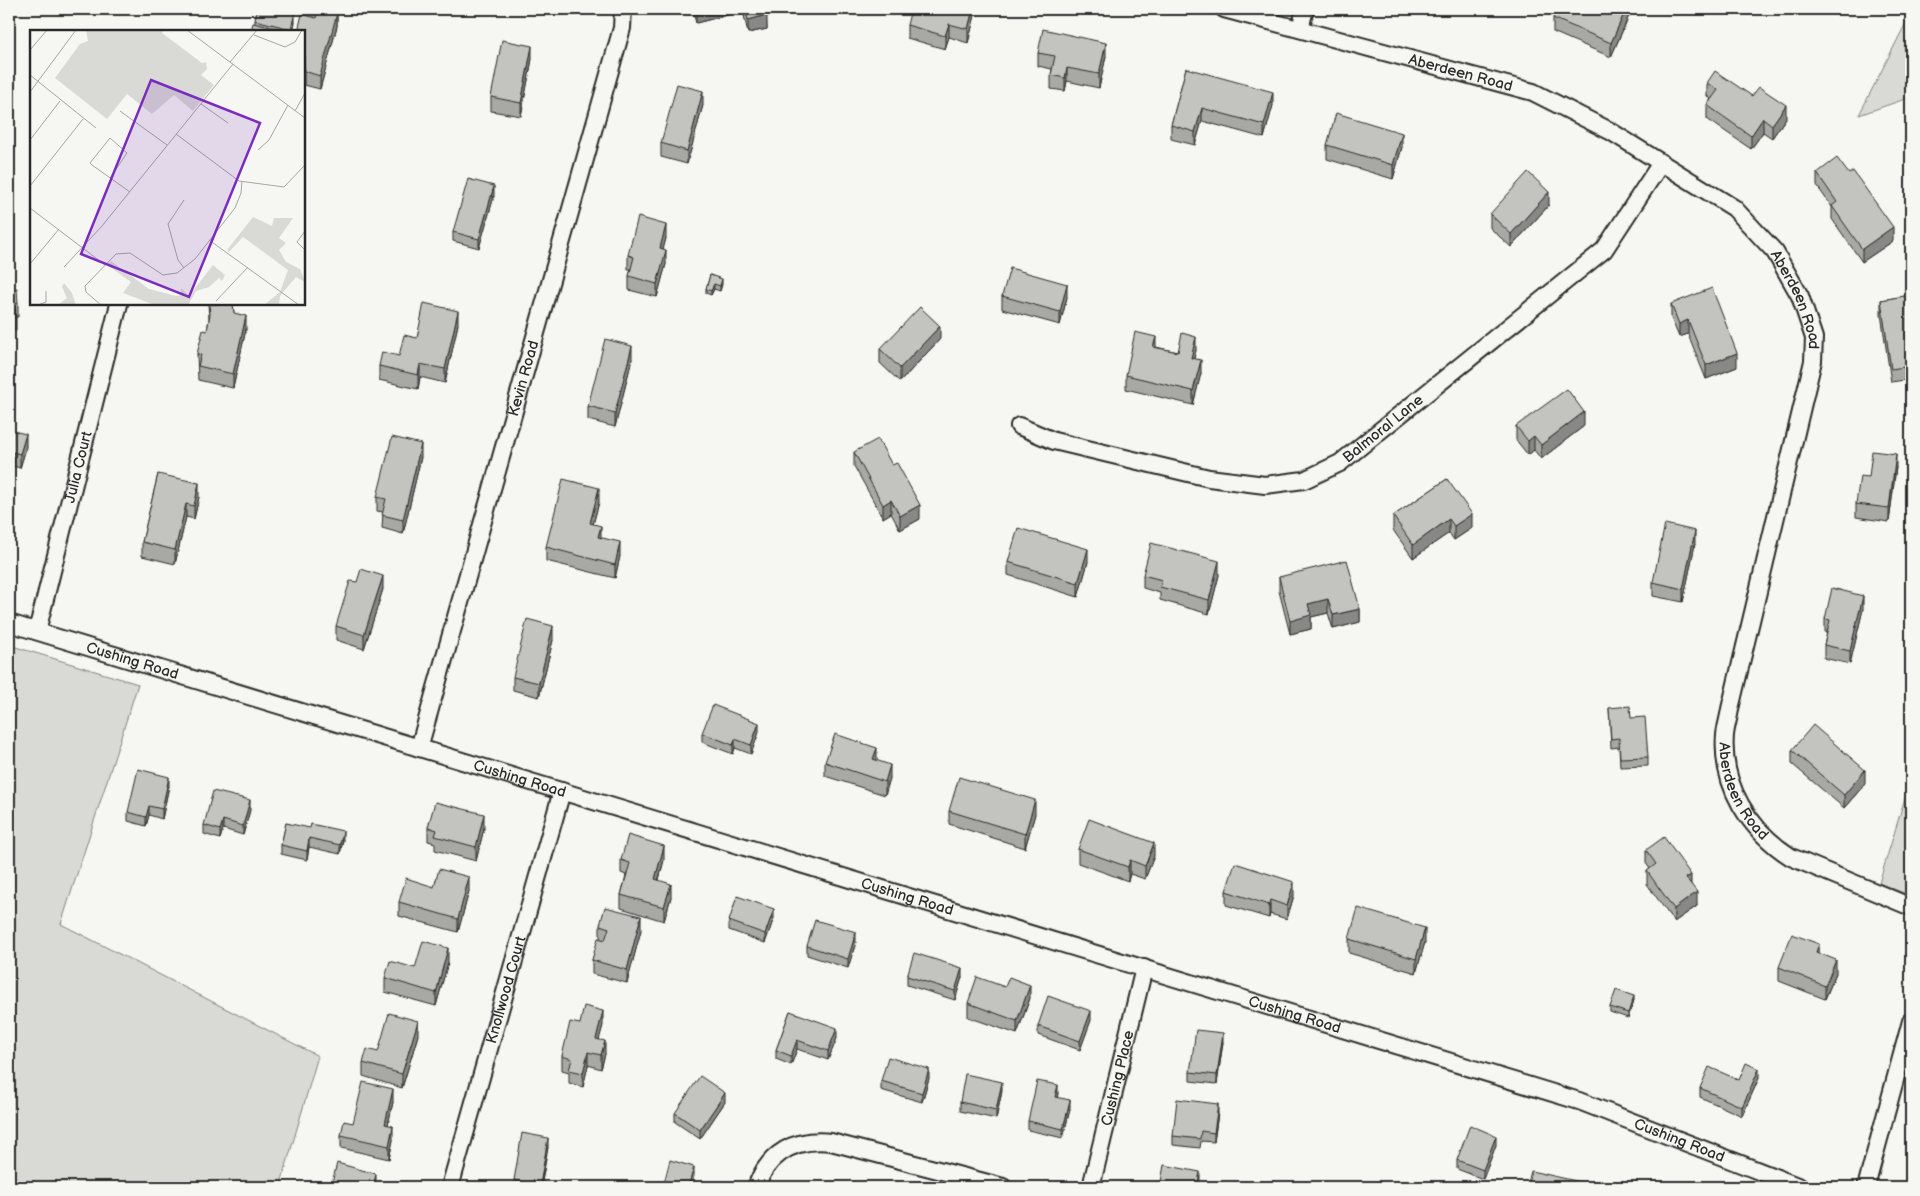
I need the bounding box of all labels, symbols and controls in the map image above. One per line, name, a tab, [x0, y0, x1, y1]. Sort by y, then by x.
inset map	[30, 30, 305, 305]
street label: Aberdeen Road	[1407, 50, 1515, 96]
street label: Aberdeen Road	[1766, 247, 1824, 350]
street label: Kevin Road	[503, 338, 543, 418]
street label: Balmoral Lane	[1339, 390, 1427, 467]
street label: Julia Court	[60, 429, 96, 505]
street label: Cushing Road	[84, 638, 181, 684]
street label: Aberdeen Road	[1715, 742, 1773, 844]
street label: Cushing Road	[471, 755, 568, 802]
street label: Cushing Road	[859, 873, 956, 920]
street label: Knollwood Court	[482, 934, 530, 1046]
street label: Cushing Road	[1246, 991, 1343, 1037]
street label: Cushing Place	[1097, 1028, 1138, 1128]
street label: Cushing Road	[1631, 1114, 1728, 1166]

